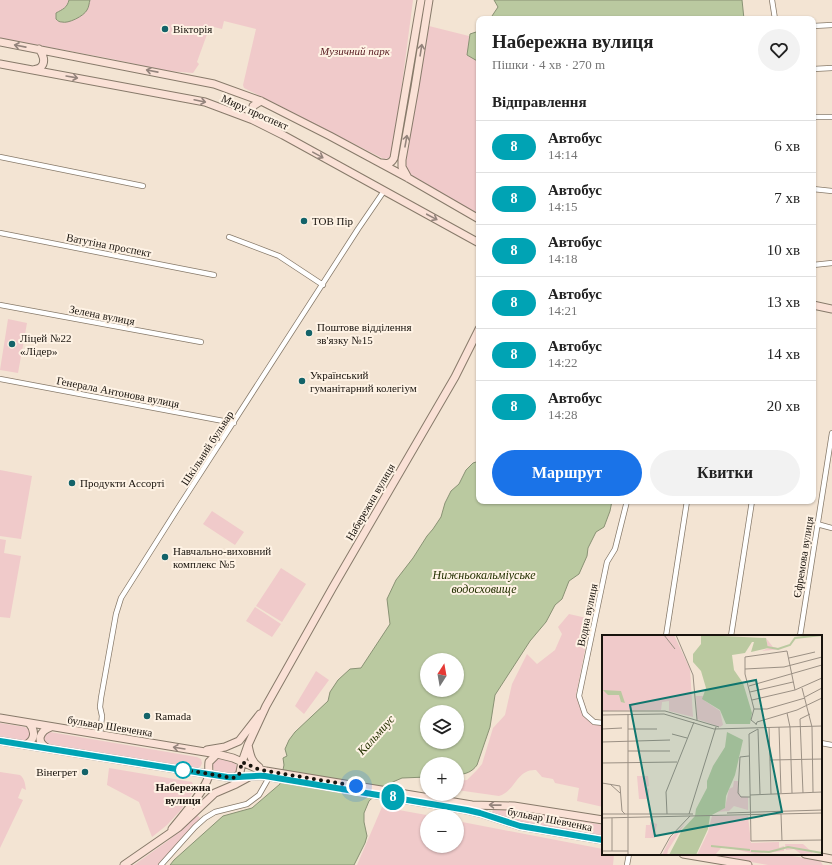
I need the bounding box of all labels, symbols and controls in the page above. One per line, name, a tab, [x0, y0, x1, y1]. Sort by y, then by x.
place label: Вікторія	[173, 23, 212, 35]
marker: Вікторія	[160, 24, 170, 34]
button: heart	[758, 29, 800, 71]
text: Набережна вулиця	[492, 31, 653, 52]
one-way arrow	[14, 41, 27, 49]
one-way arrow	[417, 44, 425, 57]
park label: Музичний парк	[319, 45, 391, 57]
text: Пішки · 4 хв · 270 m	[492, 57, 605, 72]
one-way arrow	[146, 67, 159, 75]
one-way arrow	[65, 73, 78, 81]
street label: Миру проспект	[220, 92, 291, 132]
text: Відправлення	[492, 94, 587, 110]
one-way arrow	[193, 98, 206, 106]
text: Автобус	[548, 130, 602, 146]
one-way arrow	[402, 135, 410, 148]
text: 6 хв	[774, 138, 800, 154]
text: 8	[511, 139, 518, 154]
text: 14:14	[548, 147, 578, 162]
one-way arrow	[312, 151, 324, 159]
text: Автобус	[548, 182, 602, 198]
text: 7 хв	[774, 190, 800, 206]
text: 8	[511, 191, 518, 206]
text: 14:15	[548, 199, 578, 214]
one-way arrow	[426, 214, 438, 222]
place label: ТОВ Пір	[312, 215, 354, 227]
marker: ТОВ Пір	[299, 216, 309, 226]
street label: Ватутіна проспект	[65, 231, 153, 259]
text: Автобус	[548, 234, 602, 250]
text: 10 хв	[767, 242, 800, 258]
text: 8	[511, 243, 518, 258]
text: 14:18	[548, 251, 578, 266]
text: Автобус	[548, 286, 602, 302]
text: 13 хв	[767, 294, 800, 310]
text: 8	[511, 295, 518, 310]
street label: Зелена вулиця	[68, 303, 136, 327]
text: 14:21	[548, 303, 578, 318]
place label: Поштове відділення зв'язку №15	[317, 321, 412, 346]
marker: Поштове відділення зв'язку №15	[304, 328, 314, 338]
place label: Ліцей №22 «Лідер»	[20, 332, 71, 357]
text: Автобус	[548, 338, 602, 354]
marker: Ліцей №22 «Лідер»	[7, 339, 17, 349]
text: 14 хв	[767, 346, 800, 362]
text: 8	[511, 347, 518, 362]
text: 14:22	[548, 355, 578, 370]
place label: Український гуманітарний колегіум	[310, 369, 417, 394]
street label: Генерала Антонова вулиця	[56, 374, 180, 410]
marker: Український гуманітарний колегіум	[297, 376, 307, 386]
text: Автобус	[548, 390, 602, 406]
text: 20 хв	[767, 398, 800, 414]
text: 8	[511, 399, 518, 414]
text: 14:28	[548, 407, 578, 422]
street label: Шкільний бульвар	[178, 408, 236, 488]
button: Маршрут	[492, 450, 642, 496]
button: Квитки	[650, 450, 800, 496]
street label: Набережна вулиця	[343, 461, 397, 543]
place label: Продукти Ассорті	[80, 477, 165, 489]
marker: Продукти Ассорті	[67, 478, 77, 488]
street label: Єфремова вулиця	[791, 516, 815, 598]
place label: Навчально-виховний комплекс №5	[173, 545, 271, 570]
marker: Навчально-виховний комплекс №5	[160, 552, 170, 562]
water label: Нижньокальміуське водосховище	[432, 568, 536, 596]
street label: Водна вулиця	[574, 583, 600, 647]
inset map	[602, 635, 822, 855]
north arrow	[420, 653, 464, 697]
map controls	[420, 653, 464, 853]
button: layers	[420, 705, 464, 749]
place label: Ramada	[155, 710, 191, 722]
marker: Ramada	[142, 711, 152, 721]
water label: Кальмиус	[354, 712, 398, 759]
street label: бульвар Шевченка	[67, 713, 154, 739]
one-way arrow	[173, 744, 186, 752]
button: +	[420, 757, 464, 801]
marker: Набережна вулиця	[174, 761, 192, 779]
place label: Вінегрет	[36, 766, 77, 778]
marker: Вінегрет	[80, 767, 90, 777]
your location	[346, 776, 366, 796]
place label: Набережна вулиця	[155, 781, 211, 806]
line badge: 8	[380, 784, 406, 810]
text: 8	[390, 789, 397, 804]
one-way arrow	[489, 801, 502, 809]
street label: бульвар Шевченка	[507, 805, 593, 833]
button: −	[420, 809, 464, 853]

